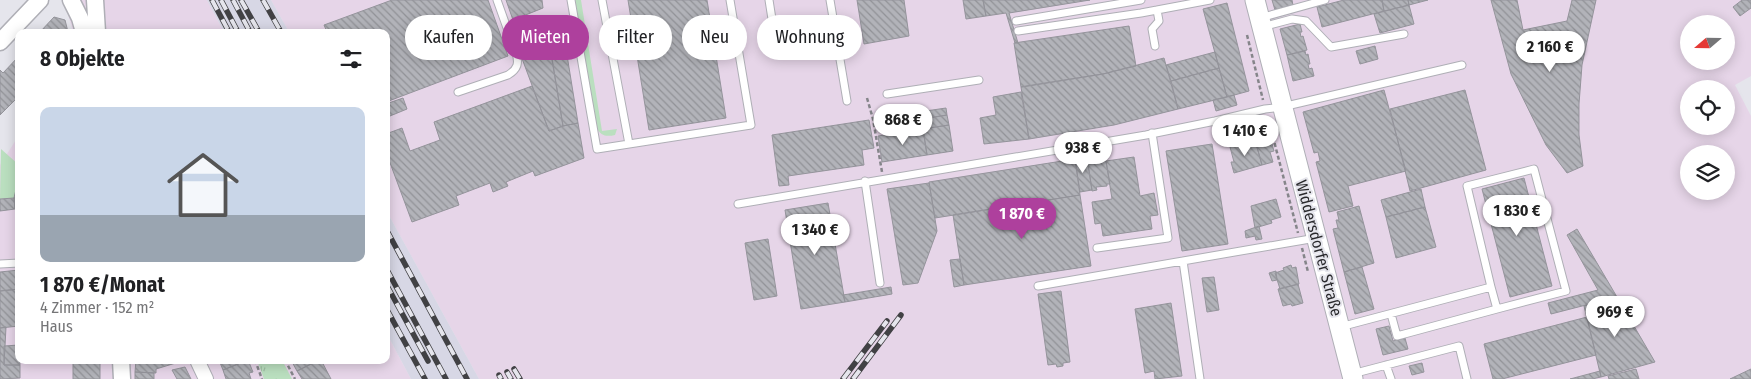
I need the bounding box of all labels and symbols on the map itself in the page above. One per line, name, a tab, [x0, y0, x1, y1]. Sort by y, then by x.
north arrow	[1680, 15, 1735, 70]
pin: 2 160 €	[1504, 30, 1596, 73]
pin: 868 €	[868, 104, 938, 146]
pin: 1 410 €	[1199, 114, 1291, 157]
pin: 938 €	[1048, 132, 1118, 174]
street label: Widdersdorfer Straße	[1292, 178, 1346, 318]
pin: 1 830 €	[1471, 194, 1563, 237]
pin: 1 870 €	[976, 198, 1068, 240]
pin: 1 340 €	[769, 214, 861, 256]
pin: 969 €	[1580, 296, 1650, 338]

